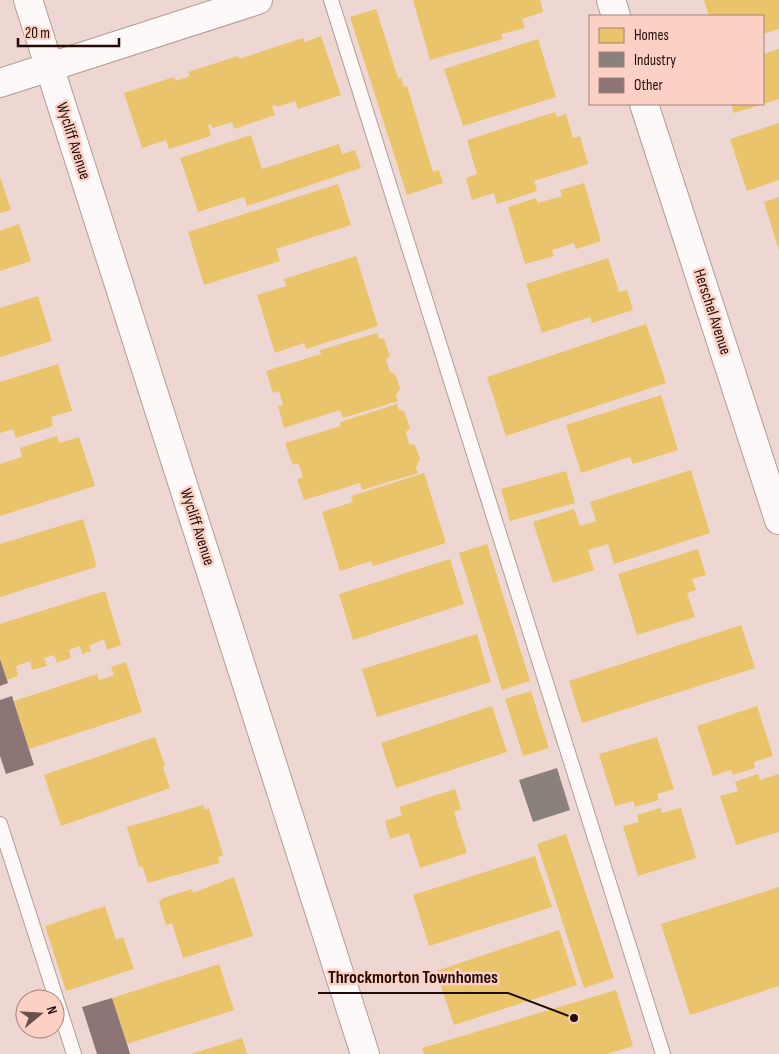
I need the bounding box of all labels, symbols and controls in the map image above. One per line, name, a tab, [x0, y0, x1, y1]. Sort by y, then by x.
scale bar	[18, 15, 119, 47]
legend	[589, 15, 764, 105]
text: 20 m	[25, 24, 50, 43]
text: Homes	[634, 26, 669, 45]
text: Industry	[634, 51, 676, 70]
text: Other	[634, 76, 663, 95]
street label: Wycliff Avenue	[52, 100, 94, 182]
street label: Herschel Avenue	[689, 267, 735, 357]
street label: Wycliff Avenue	[176, 486, 218, 568]
callout: Throckmorton Townhomes	[318, 960, 508, 993]
text: Throckmorton Townhomes	[328, 967, 498, 988]
north arrow	[15, 989, 65, 1039]
text: N	[43, 1004, 61, 1016]

